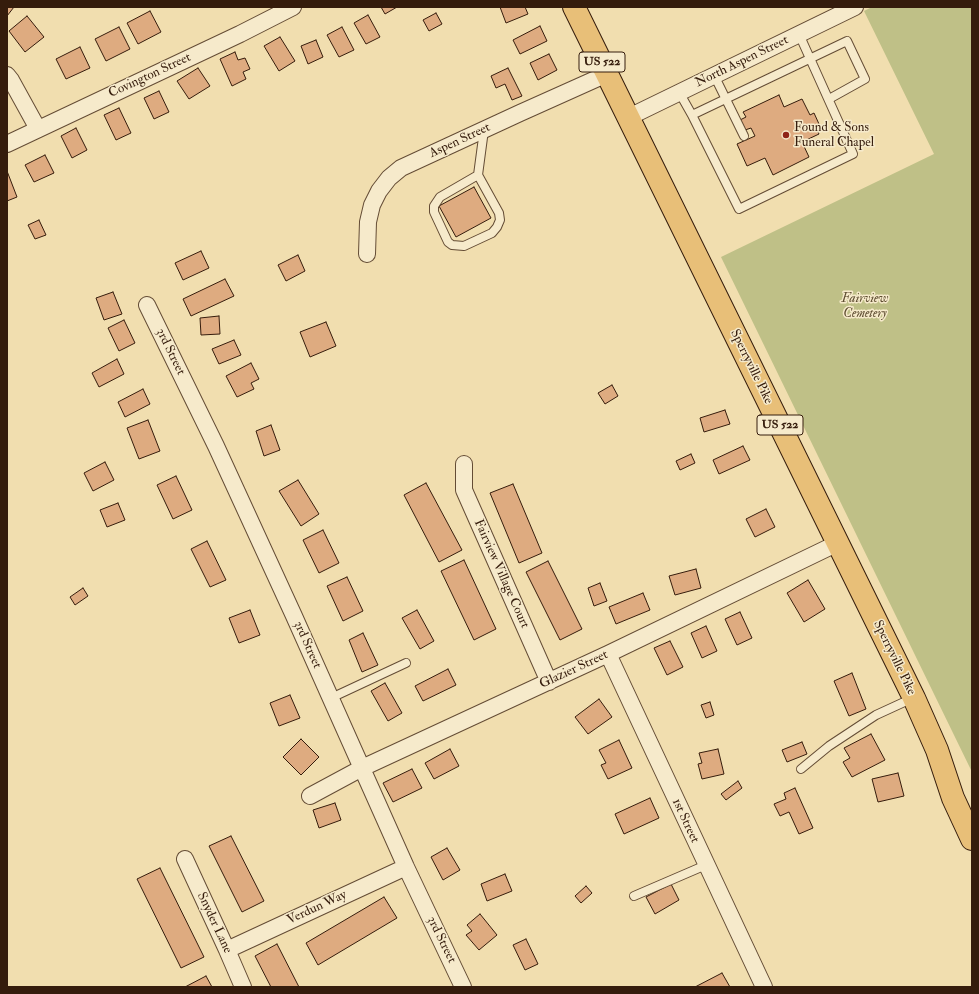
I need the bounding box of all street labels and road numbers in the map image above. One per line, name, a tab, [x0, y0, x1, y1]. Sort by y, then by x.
street label: North Aspen Street	[693, 33, 791, 91]
street label: Covington Street	[106, 50, 194, 102]
road number: US 522	[579, 52, 625, 72]
street label: Aspen Street	[427, 120, 493, 162]
street label: 3rd Street	[152, 326, 188, 378]
street label: Sperryville Pike	[726, 327, 776, 407]
road number: US 522	[757, 415, 803, 435]
street label: Fairview Village Court	[470, 517, 532, 631]
street label: Sperryville Pike	[869, 618, 919, 698]
street label: 3rd Street	[290, 619, 324, 671]
street label: Glazier Street	[537, 647, 611, 693]
street label: 1st Street	[668, 796, 702, 846]
street label: Verdun Way	[285, 887, 349, 929]
street label: Snyder Lane	[193, 890, 235, 956]
street label: 3rd Street	[423, 914, 459, 966]

